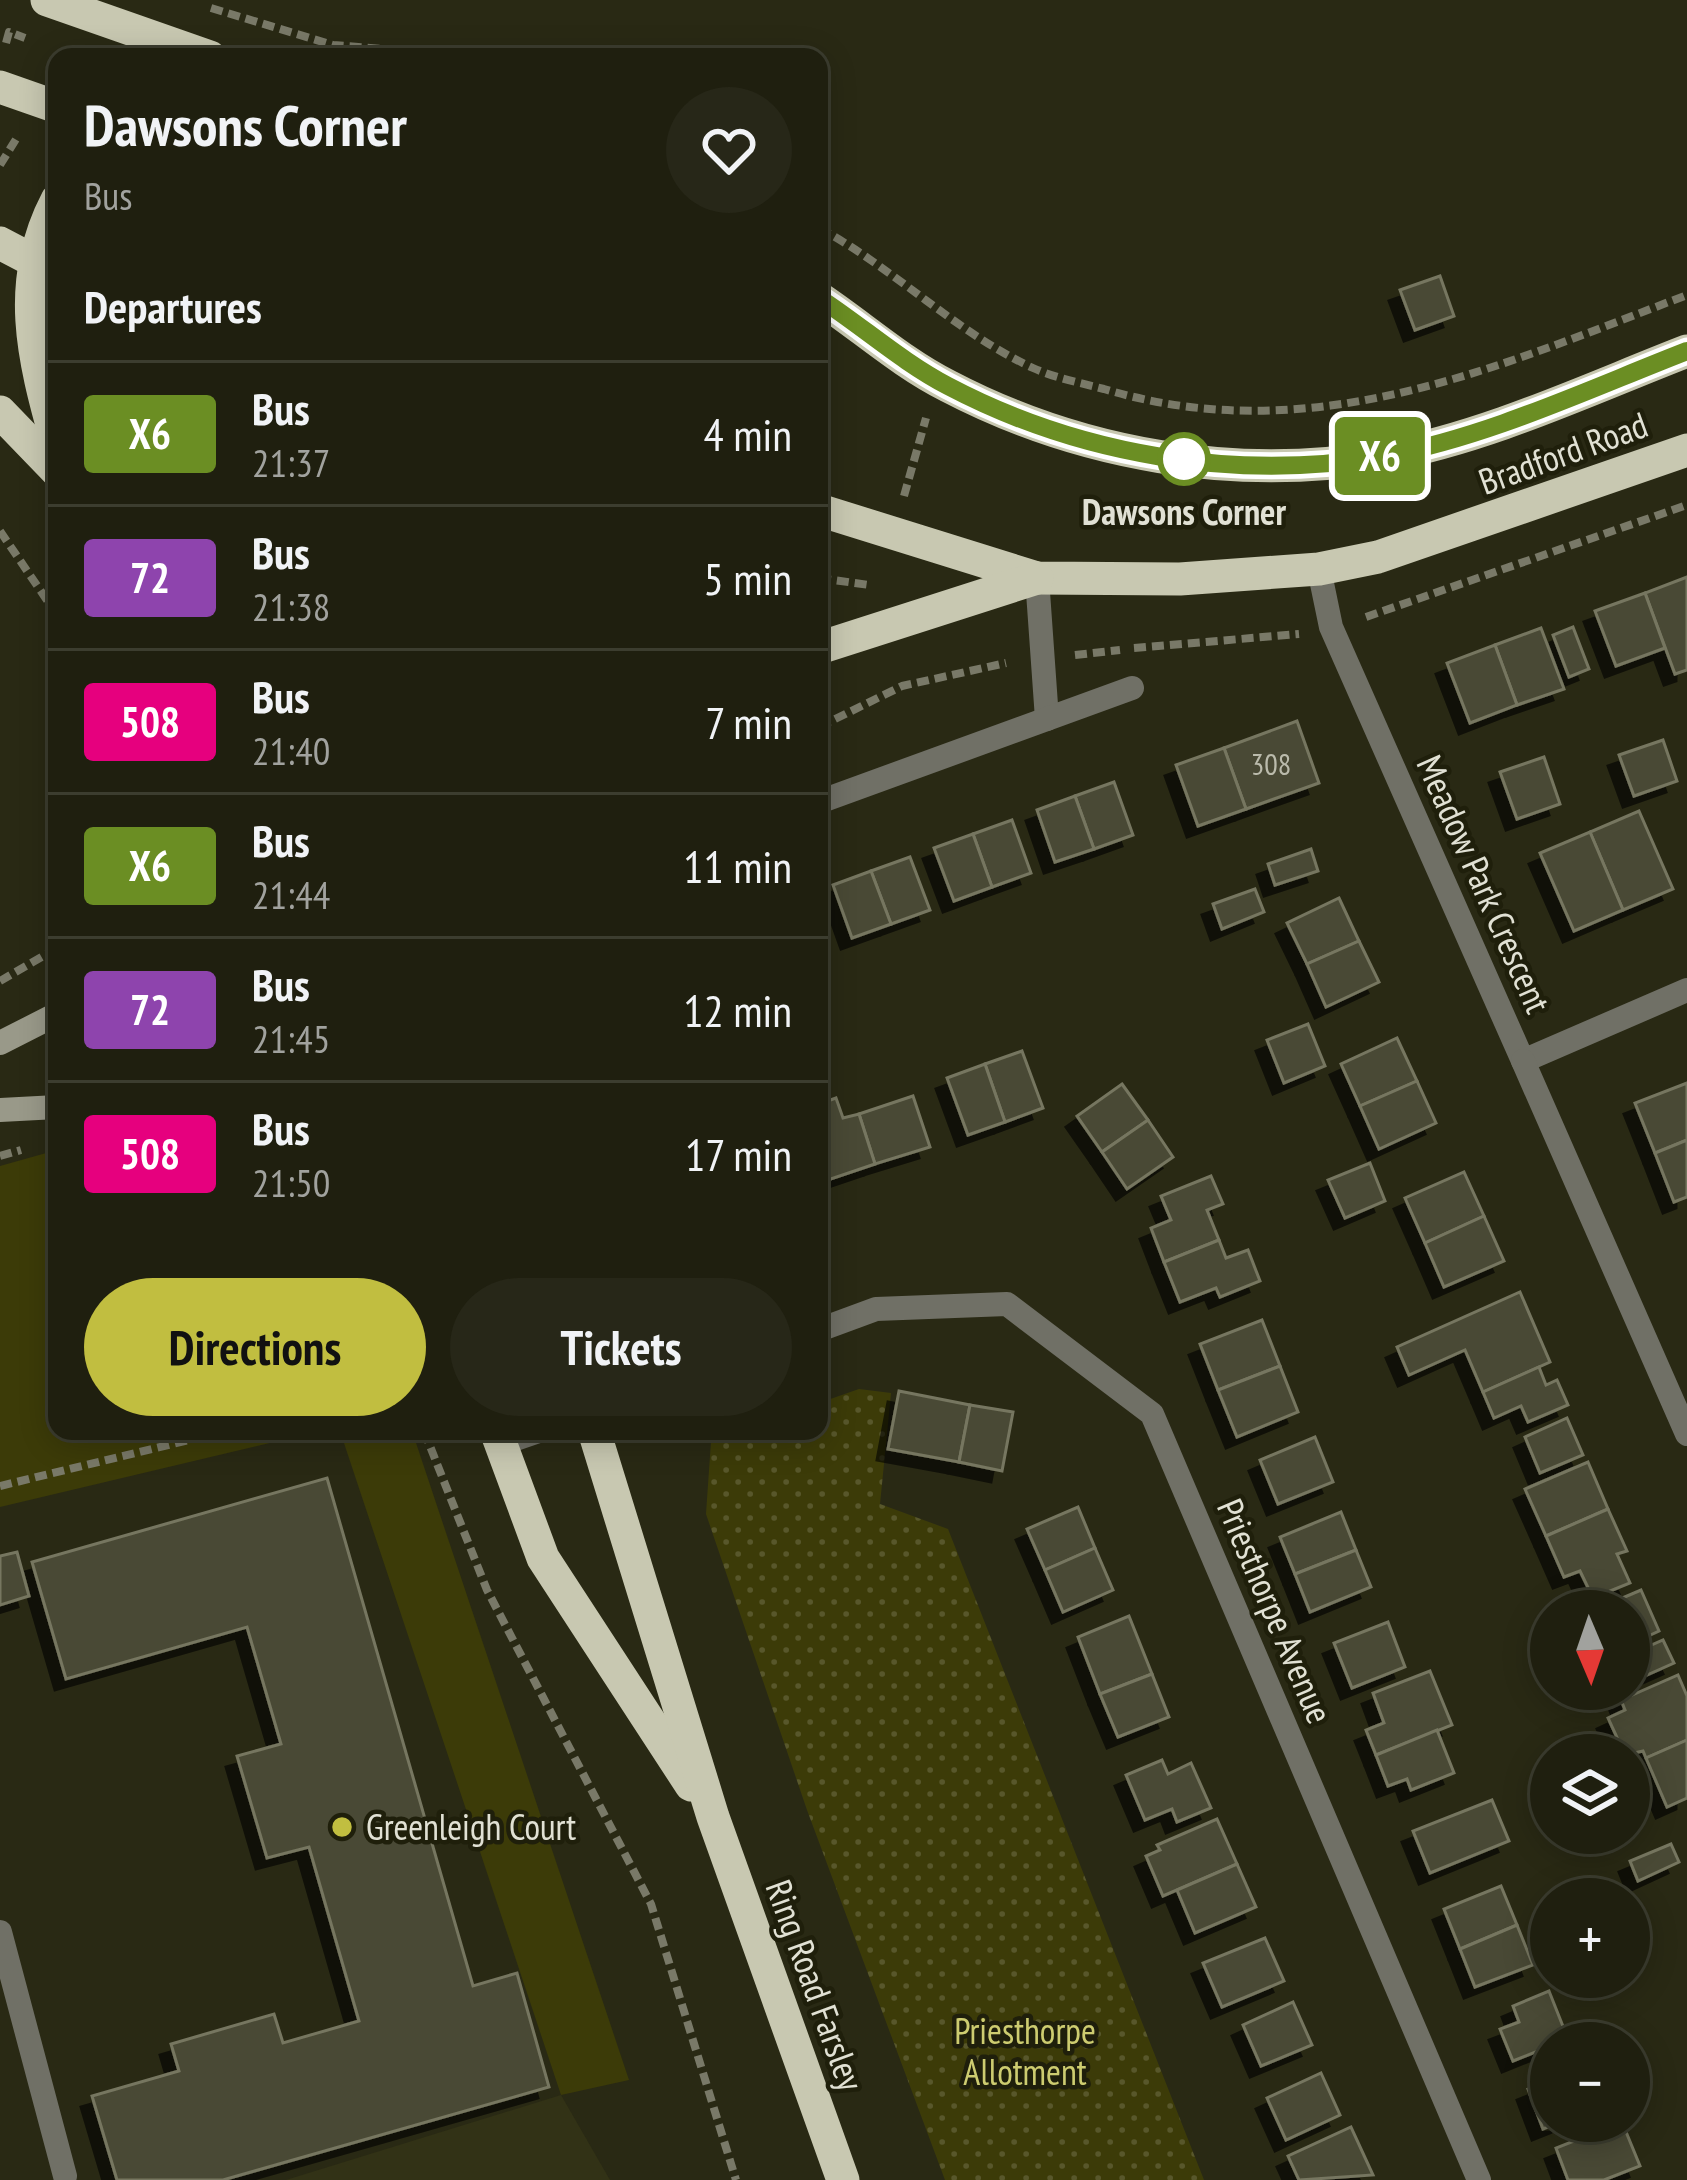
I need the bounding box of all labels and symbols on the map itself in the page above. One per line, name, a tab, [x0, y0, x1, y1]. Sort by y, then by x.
street label: Bradford Road	[1472, 400, 1653, 505]
line badge: X6	[1326, 417, 1434, 495]
marker: Dawsons Corner	[1159, 434, 1209, 484]
place label: Dawsons Corner	[1082, 488, 1286, 535]
house number: 308	[1251, 744, 1291, 783]
street label: Meadow Park Crescent	[1407, 748, 1562, 1020]
street label: Priesthorpe Avenue	[1207, 1491, 1344, 1730]
north arrow	[1530, 1590, 1650, 1710]
place label: Greenleigh Court	[366, 1803, 576, 1850]
marker: Greenleigh Court	[329, 1814, 355, 1840]
street label: Ring Road Farsley	[756, 1873, 875, 2097]
park label: Priesthorpe Allotment	[954, 2007, 1096, 2095]

